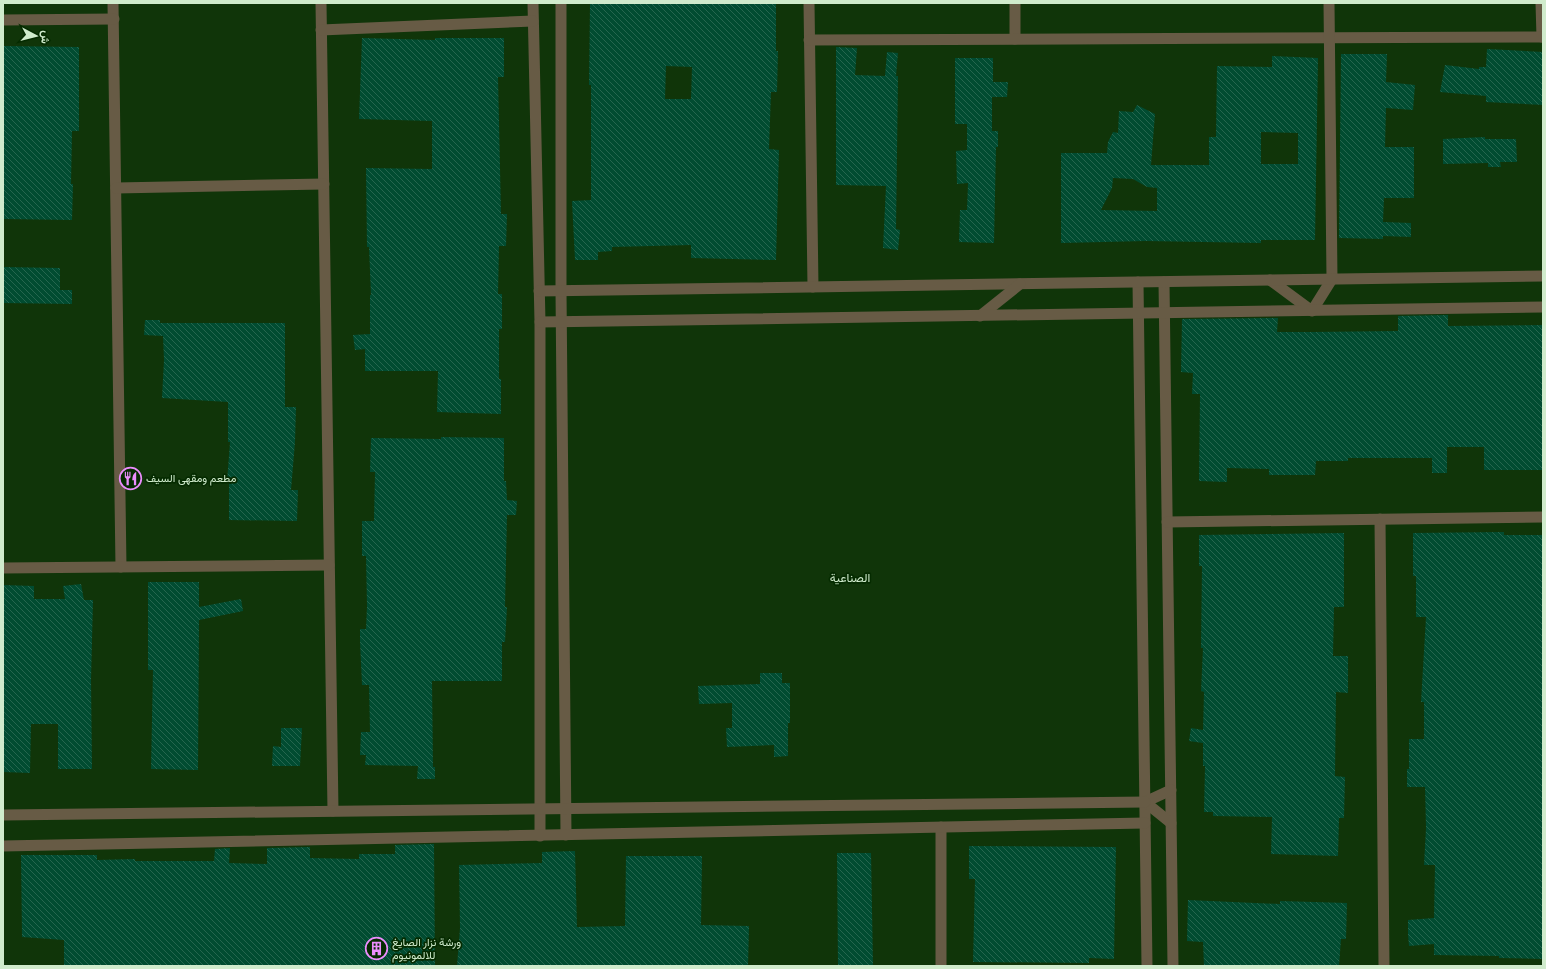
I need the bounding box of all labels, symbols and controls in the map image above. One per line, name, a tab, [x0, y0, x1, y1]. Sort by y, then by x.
north arrow	[16, 16, 56, 56]
text: ش	[38, 30, 54, 45]
restaurant icon: مطعم ومقهى السيف	[117, 465, 143, 491]
place label: مطعم ومقهى السيف	[146, 471, 237, 486]
district label: الصناعية	[830, 570, 870, 585]
building icon: ورشة نزار الصايغ للالمونيوم	[364, 935, 390, 961]
place label: ورشة نزار الصايغ للالمونيوم	[392, 935, 461, 963]

